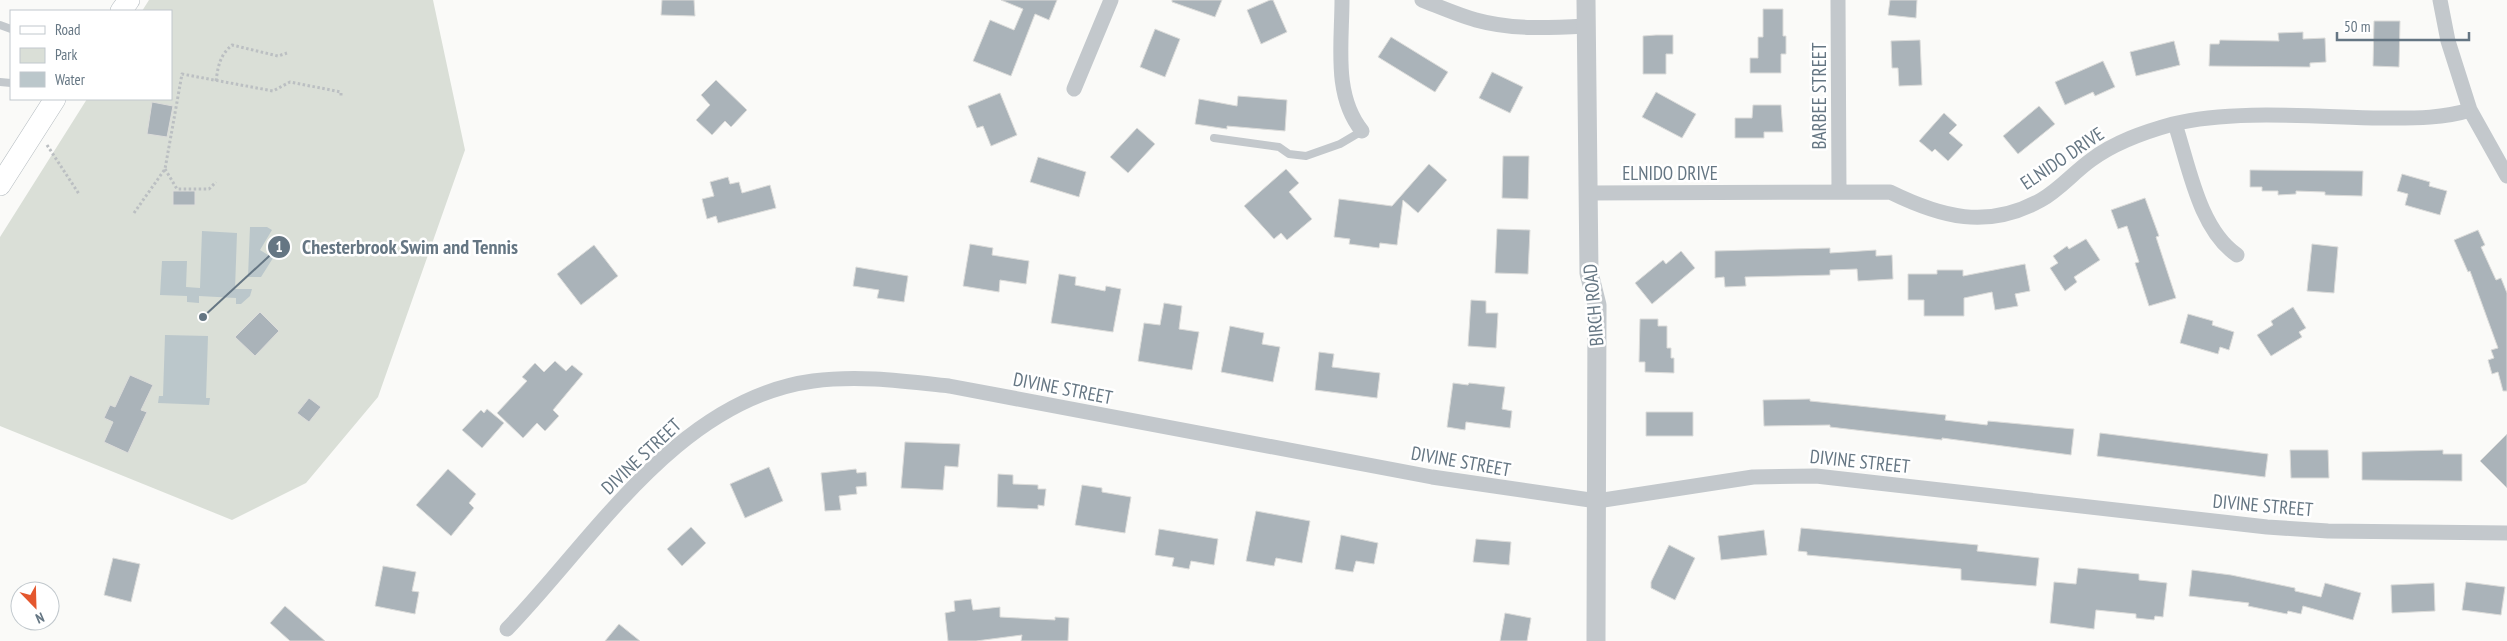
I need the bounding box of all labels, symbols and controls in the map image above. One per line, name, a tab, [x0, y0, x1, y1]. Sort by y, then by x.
legend	[10, 10, 172, 100]
scale bar	[2337, 10, 2470, 42]
text: 50 m	[2344, 17, 2370, 36]
text: Road	[55, 20, 81, 39]
street label: BARBEE STREET	[1807, 42, 1831, 149]
text: Park	[55, 45, 77, 64]
text: Water	[55, 70, 86, 89]
street label: ELNIDO DRIVE	[2016, 121, 2108, 195]
street label: ELNIDO DRIVE	[1622, 161, 1718, 185]
callout: Chesterbrook Swim and Tennis	[266, 230, 528, 265]
text: Chesterbrook Swim and Tennis	[302, 234, 518, 260]
text: 1	[275, 237, 283, 256]
street label: BIRCH ROAD	[1577, 263, 1609, 347]
street label: DIVINE STREET	[1011, 367, 1115, 409]
street label: DIVINE STREET	[596, 413, 686, 499]
street label: DIVINE STREET	[1409, 440, 1513, 482]
street label: DIVINE STREET	[1809, 444, 1912, 478]
street label: DIVINE STREET	[2212, 489, 2315, 521]
north arrow	[10, 581, 60, 631]
text: N	[33, 608, 47, 628]

